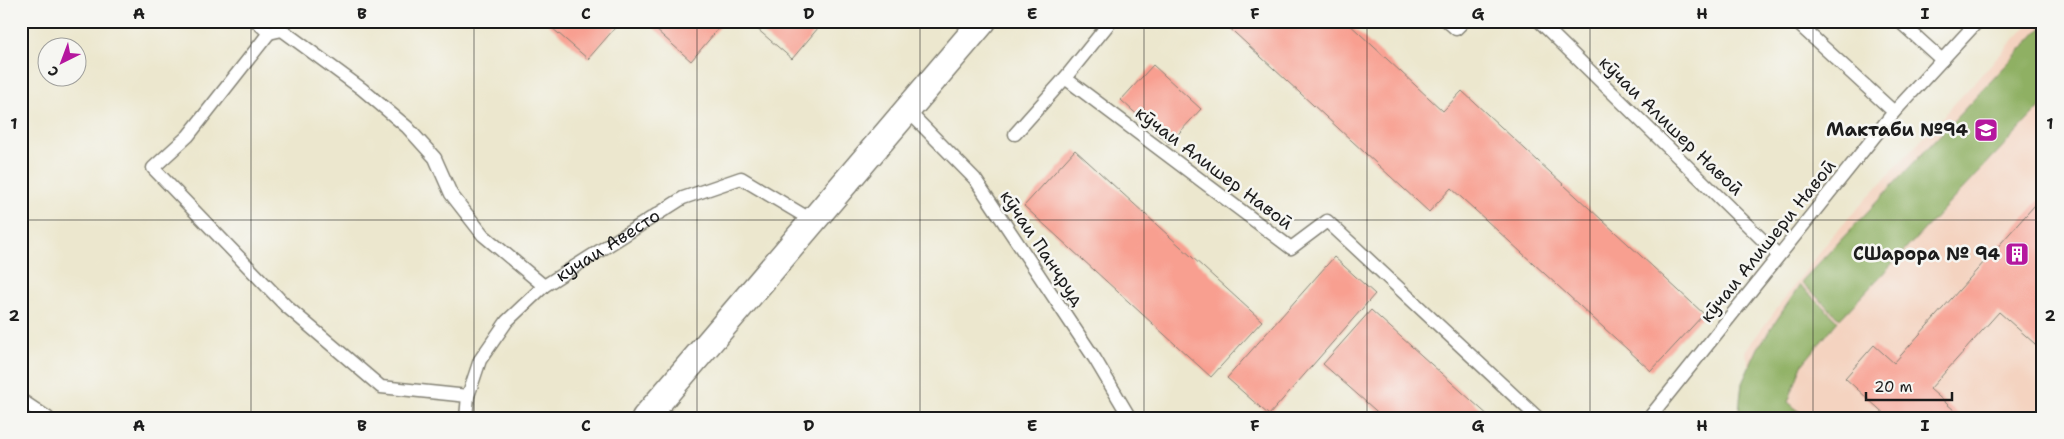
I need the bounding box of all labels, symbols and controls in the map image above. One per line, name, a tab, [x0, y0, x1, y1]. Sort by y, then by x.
text: A	[133, 3, 145, 24]
text: B	[357, 3, 367, 24]
text: C	[581, 3, 591, 24]
text: D	[803, 3, 815, 24]
text: E	[1027, 3, 1037, 24]
text: F	[1250, 3, 1260, 24]
text: G	[1472, 3, 1485, 24]
text: H	[1696, 3, 1708, 24]
text: I	[1921, 3, 1930, 24]
north arrow	[38, 38, 88, 88]
street label: кӯчаи Алишер Навоӣ	[1594, 51, 1748, 201]
text: С	[44, 62, 63, 81]
street label: кӯчаи Алишер Навоӣ	[1130, 101, 1298, 235]
text: 1	[10, 113, 18, 134]
text: 1	[2046, 113, 2054, 134]
school or university icon: Мактаби №94	[1973, 117, 1999, 143]
place label: Мактаби №94	[1826, 118, 1968, 142]
street label: кӯчаи Алишери Навоӣ	[1695, 154, 1841, 327]
street label: кӯчаи Панҷруд	[994, 185, 1090, 311]
street label: кӯчаи Авесто	[551, 204, 665, 288]
building icon: СШарора № 94	[2004, 241, 2030, 267]
place label: СШарора № 94	[1853, 242, 2000, 266]
text: 2	[8, 305, 20, 326]
text: 2	[2044, 305, 2056, 326]
scale bar	[1866, 369, 1953, 401]
text: 20 m	[1874, 377, 1913, 397]
text: A	[133, 415, 145, 436]
text: B	[357, 415, 367, 436]
text: C	[581, 415, 591, 436]
text: D	[803, 415, 815, 436]
text: E	[1027, 415, 1037, 436]
text: F	[1250, 415, 1260, 436]
text: G	[1472, 415, 1485, 436]
text: H	[1696, 415, 1708, 436]
text: I	[1921, 415, 1930, 436]

